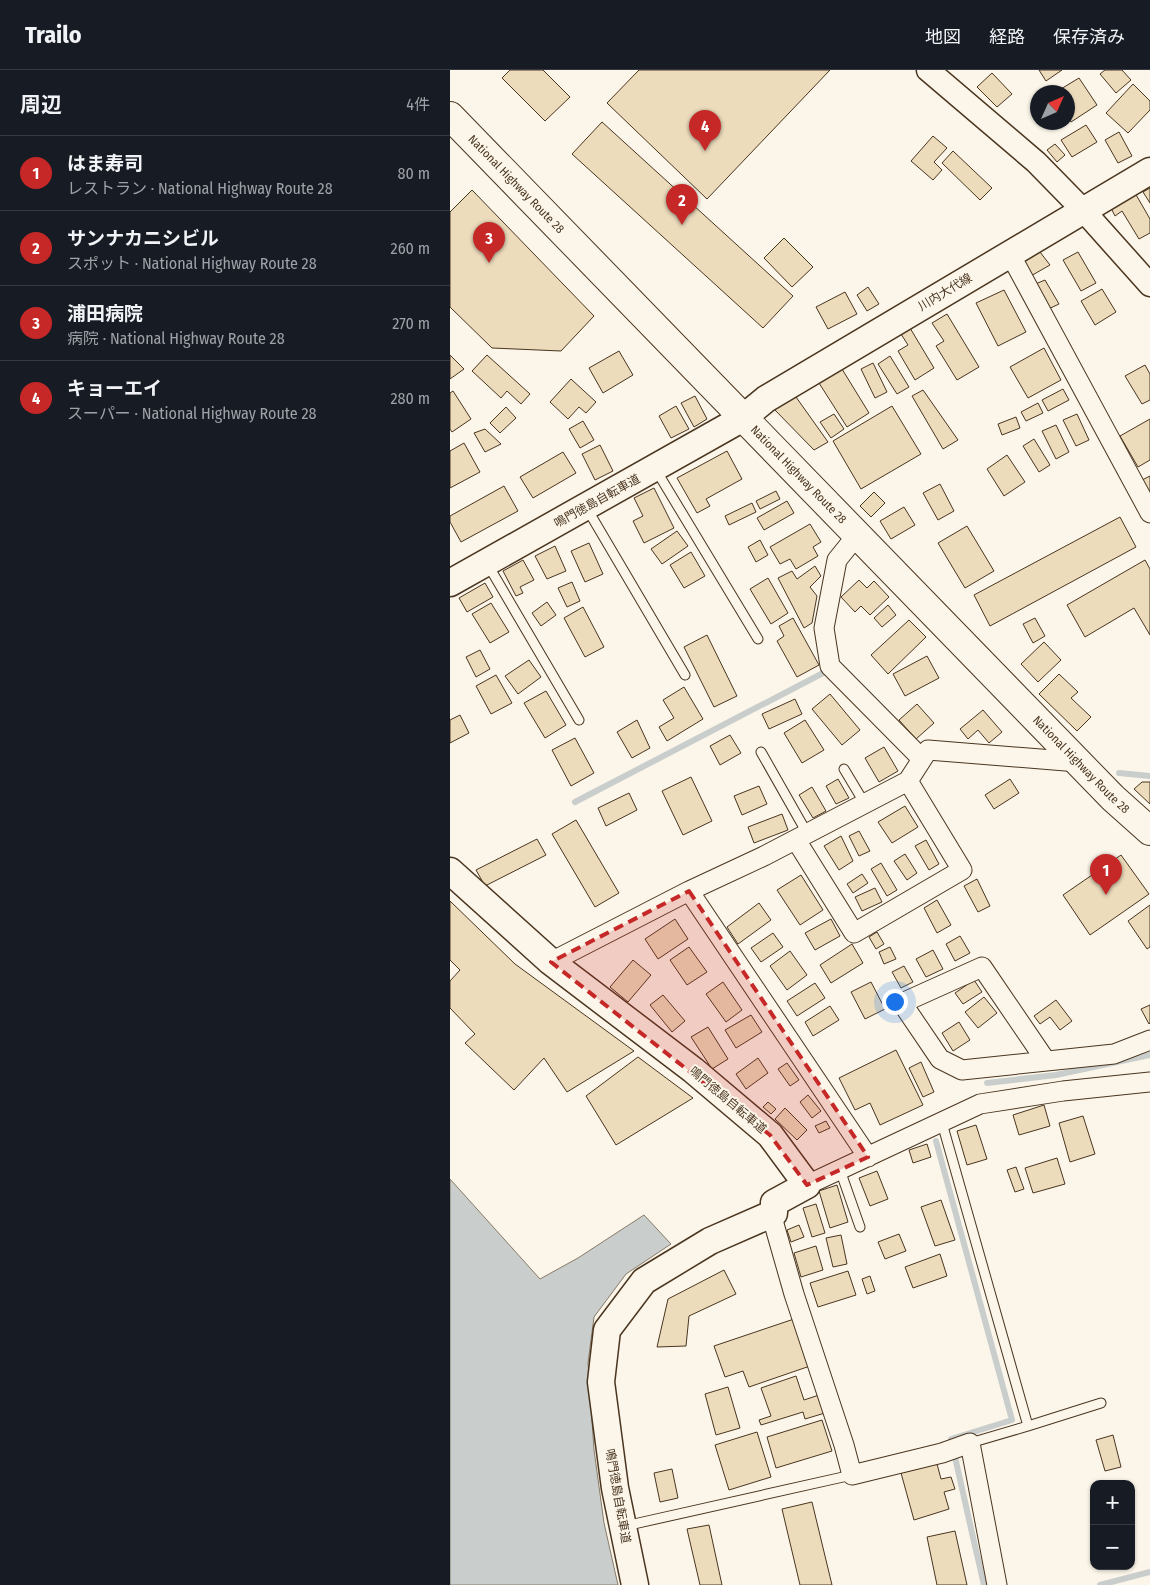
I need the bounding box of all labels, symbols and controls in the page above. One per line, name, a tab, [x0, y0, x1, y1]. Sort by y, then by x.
text: Trailo	[25, 21, 82, 49]
text: 地図	[925, 26, 961, 48]
text: 経路	[989, 26, 1025, 48]
text: 保存済み	[1053, 26, 1125, 48]
north arrow	[1030, 85, 1075, 130]
text: 周辺	[20, 92, 62, 118]
text: 4件	[406, 95, 430, 114]
pin: 4	[689, 110, 721, 151]
street label: National Highway Route 28	[465, 132, 567, 236]
text: はま寿司	[67, 152, 143, 175]
text: 1	[33, 164, 39, 183]
text: 80 m	[398, 164, 430, 183]
text: レストラン · National Highway Route 28	[67, 179, 333, 198]
pin: 2	[666, 184, 698, 225]
pin: 3	[473, 222, 505, 263]
text: サンナカニシビル	[67, 227, 219, 250]
text: 2	[32, 239, 40, 258]
text: 260 m	[391, 239, 430, 258]
text: スポット · National Highway Route 28	[67, 254, 317, 273]
street label: 川内大代線	[916, 271, 974, 313]
text: 浦田病院	[67, 302, 143, 325]
text: 3	[32, 314, 40, 333]
text: 270 m	[392, 314, 430, 333]
text: 病院 · National Highway Route 28	[67, 329, 285, 348]
text: キョーエイ	[67, 377, 162, 400]
text: 4	[32, 389, 40, 408]
text: 280 m	[391, 389, 430, 408]
text: スーパー · National Highway Route 28	[67, 404, 317, 423]
street label: National Highway Route 28	[748, 423, 849, 526]
street label: 鳴門徳島自転車道	[552, 472, 642, 530]
street label: National Highway Route 28	[1030, 713, 1132, 816]
pin: 1	[1090, 854, 1122, 895]
your location	[882, 989, 908, 1015]
street label: 鳴門徳島自転車道	[687, 1064, 769, 1136]
street label: 鳴門徳島自転車道	[603, 1448, 633, 1544]
map controls	[1090, 1480, 1135, 1570]
button: +	[1090, 1480, 1135, 1525]
button: −	[1090, 1525, 1135, 1570]

